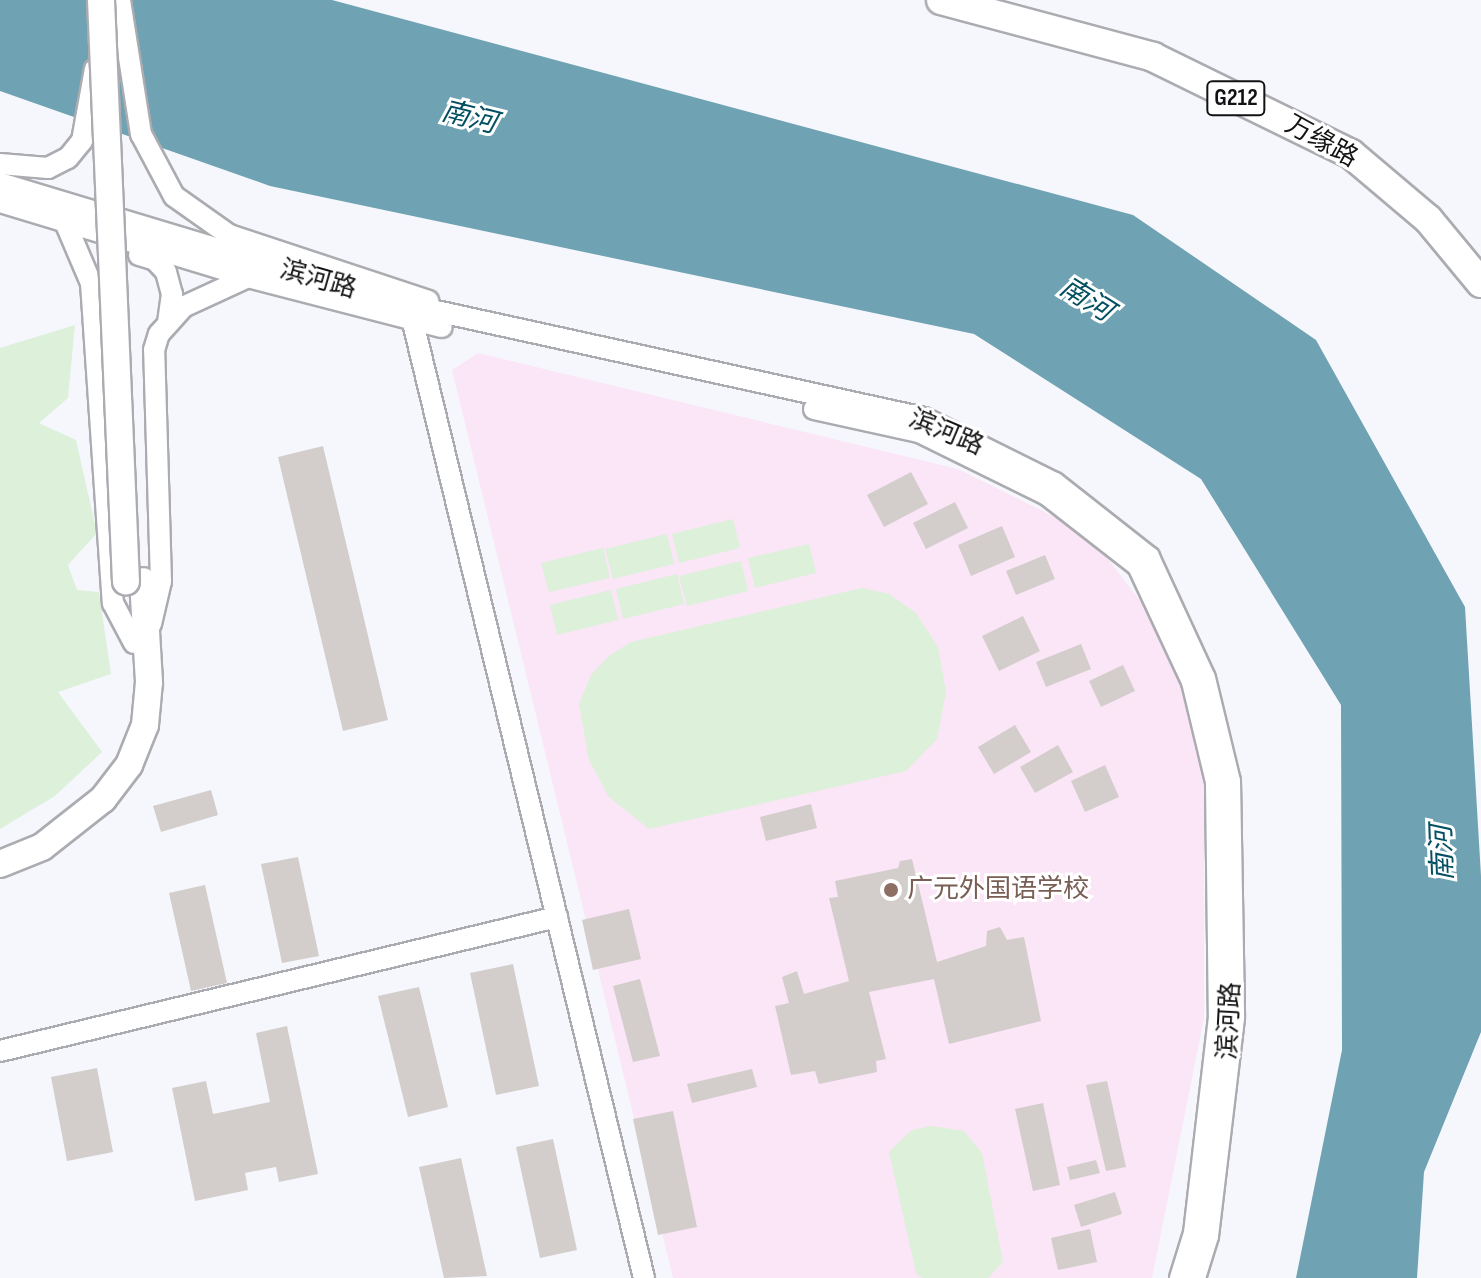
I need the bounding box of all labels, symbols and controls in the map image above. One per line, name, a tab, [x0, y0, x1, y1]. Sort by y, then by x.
road number: G212	[1206, 78, 1266, 118]
water label: 南河	[438, 95, 500, 141]
street label: 万缘路	[1279, 109, 1363, 175]
street label: 滨河路	[276, 254, 360, 306]
water label: 南河	[1053, 271, 1119, 329]
street label: 滨河路	[904, 403, 988, 463]
water label: 南河	[1425, 824, 1461, 882]
place label: 广元外国语学校	[907, 874, 1089, 906]
marker: 广元外国语学校	[882, 881, 900, 899]
street label: 滨河路	[1212, 981, 1248, 1061]

